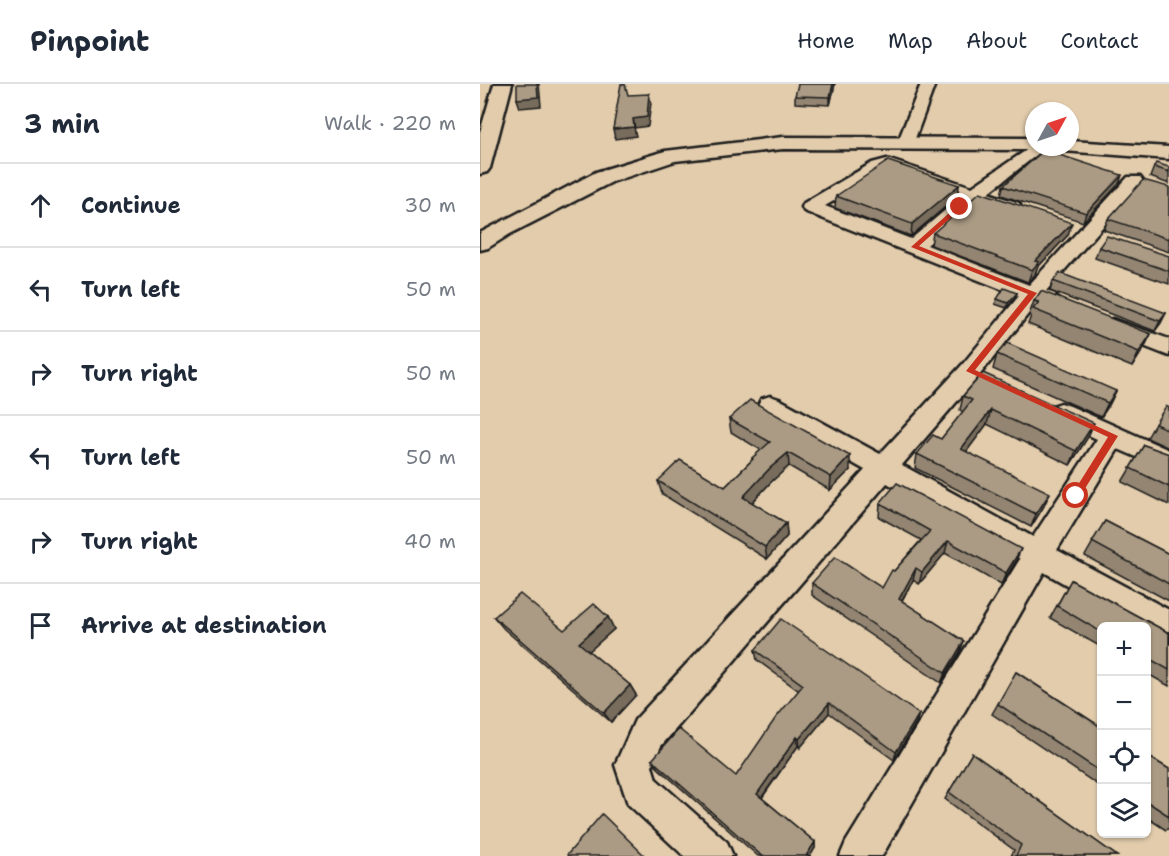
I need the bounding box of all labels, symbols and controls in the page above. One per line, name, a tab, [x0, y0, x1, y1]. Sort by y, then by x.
text: Pinpoint	[30, 22, 149, 60]
text: Home	[797, 27, 855, 55]
text: Map	[888, 27, 933, 55]
text: About	[966, 27, 1027, 55]
text: Contact	[1060, 27, 1139, 55]
north arrow	[1025, 102, 1079, 156]
text: 3 min	[24, 106, 100, 141]
text: Walk · 220 m	[324, 110, 456, 136]
icon: ahead	[24, 189, 57, 222]
text: Continue	[81, 191, 181, 220]
text: 30 m	[404, 192, 456, 218]
route end	[946, 193, 972, 219]
icon: left	[24, 273, 57, 306]
text: Turn left	[81, 275, 180, 304]
text: 50 m	[406, 276, 456, 302]
icon: right	[24, 357, 57, 390]
text: Turn right	[81, 359, 198, 388]
text: 50 m	[406, 360, 456, 386]
icon: left	[24, 441, 57, 474]
text: Turn left	[81, 443, 180, 472]
text: 50 m	[406, 444, 456, 470]
route start	[1062, 482, 1088, 508]
icon: right	[24, 525, 57, 558]
text: Turn right	[81, 527, 198, 556]
text: 40 m	[404, 528, 456, 554]
icon: arrive	[24, 609, 57, 642]
text: Arrive at destination	[81, 611, 327, 640]
map controls	[1097, 622, 1151, 838]
button: +	[1097, 622, 1151, 676]
button: −	[1097, 676, 1151, 730]
button: locate	[1097, 730, 1151, 784]
button: layers	[1097, 784, 1151, 838]

